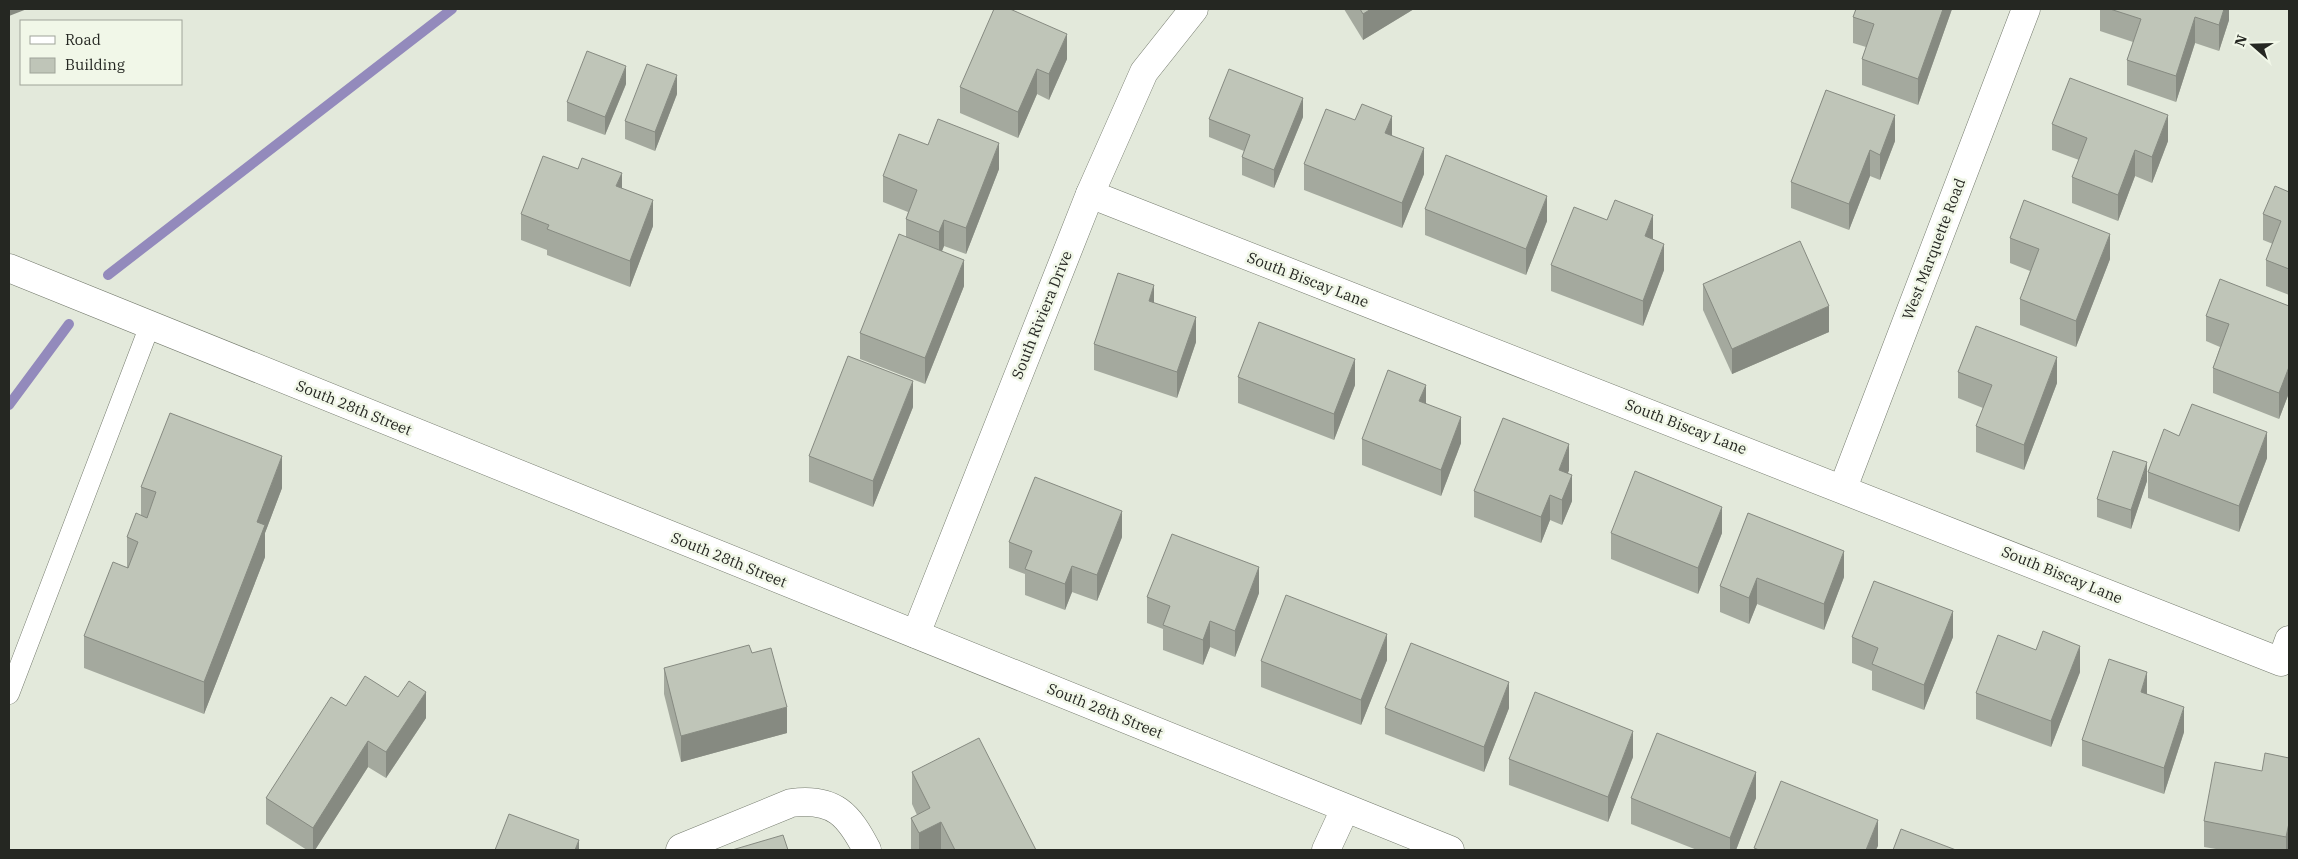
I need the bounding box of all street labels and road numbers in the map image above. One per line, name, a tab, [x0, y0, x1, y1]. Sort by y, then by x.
street label: West Marquette Road	[1898, 175, 1969, 322]
street label: South Riviera Drive	[1007, 248, 1076, 382]
street label: South Biscay Lane	[1245, 248, 1372, 311]
street label: South 28th Street	[294, 376, 415, 439]
street label: South Biscay Lane	[1623, 395, 1750, 458]
street label: South 28th Street	[669, 528, 790, 591]
street label: South Biscay Lane	[1999, 542, 2125, 607]
street label: South 28th Street	[1045, 679, 1166, 742]

